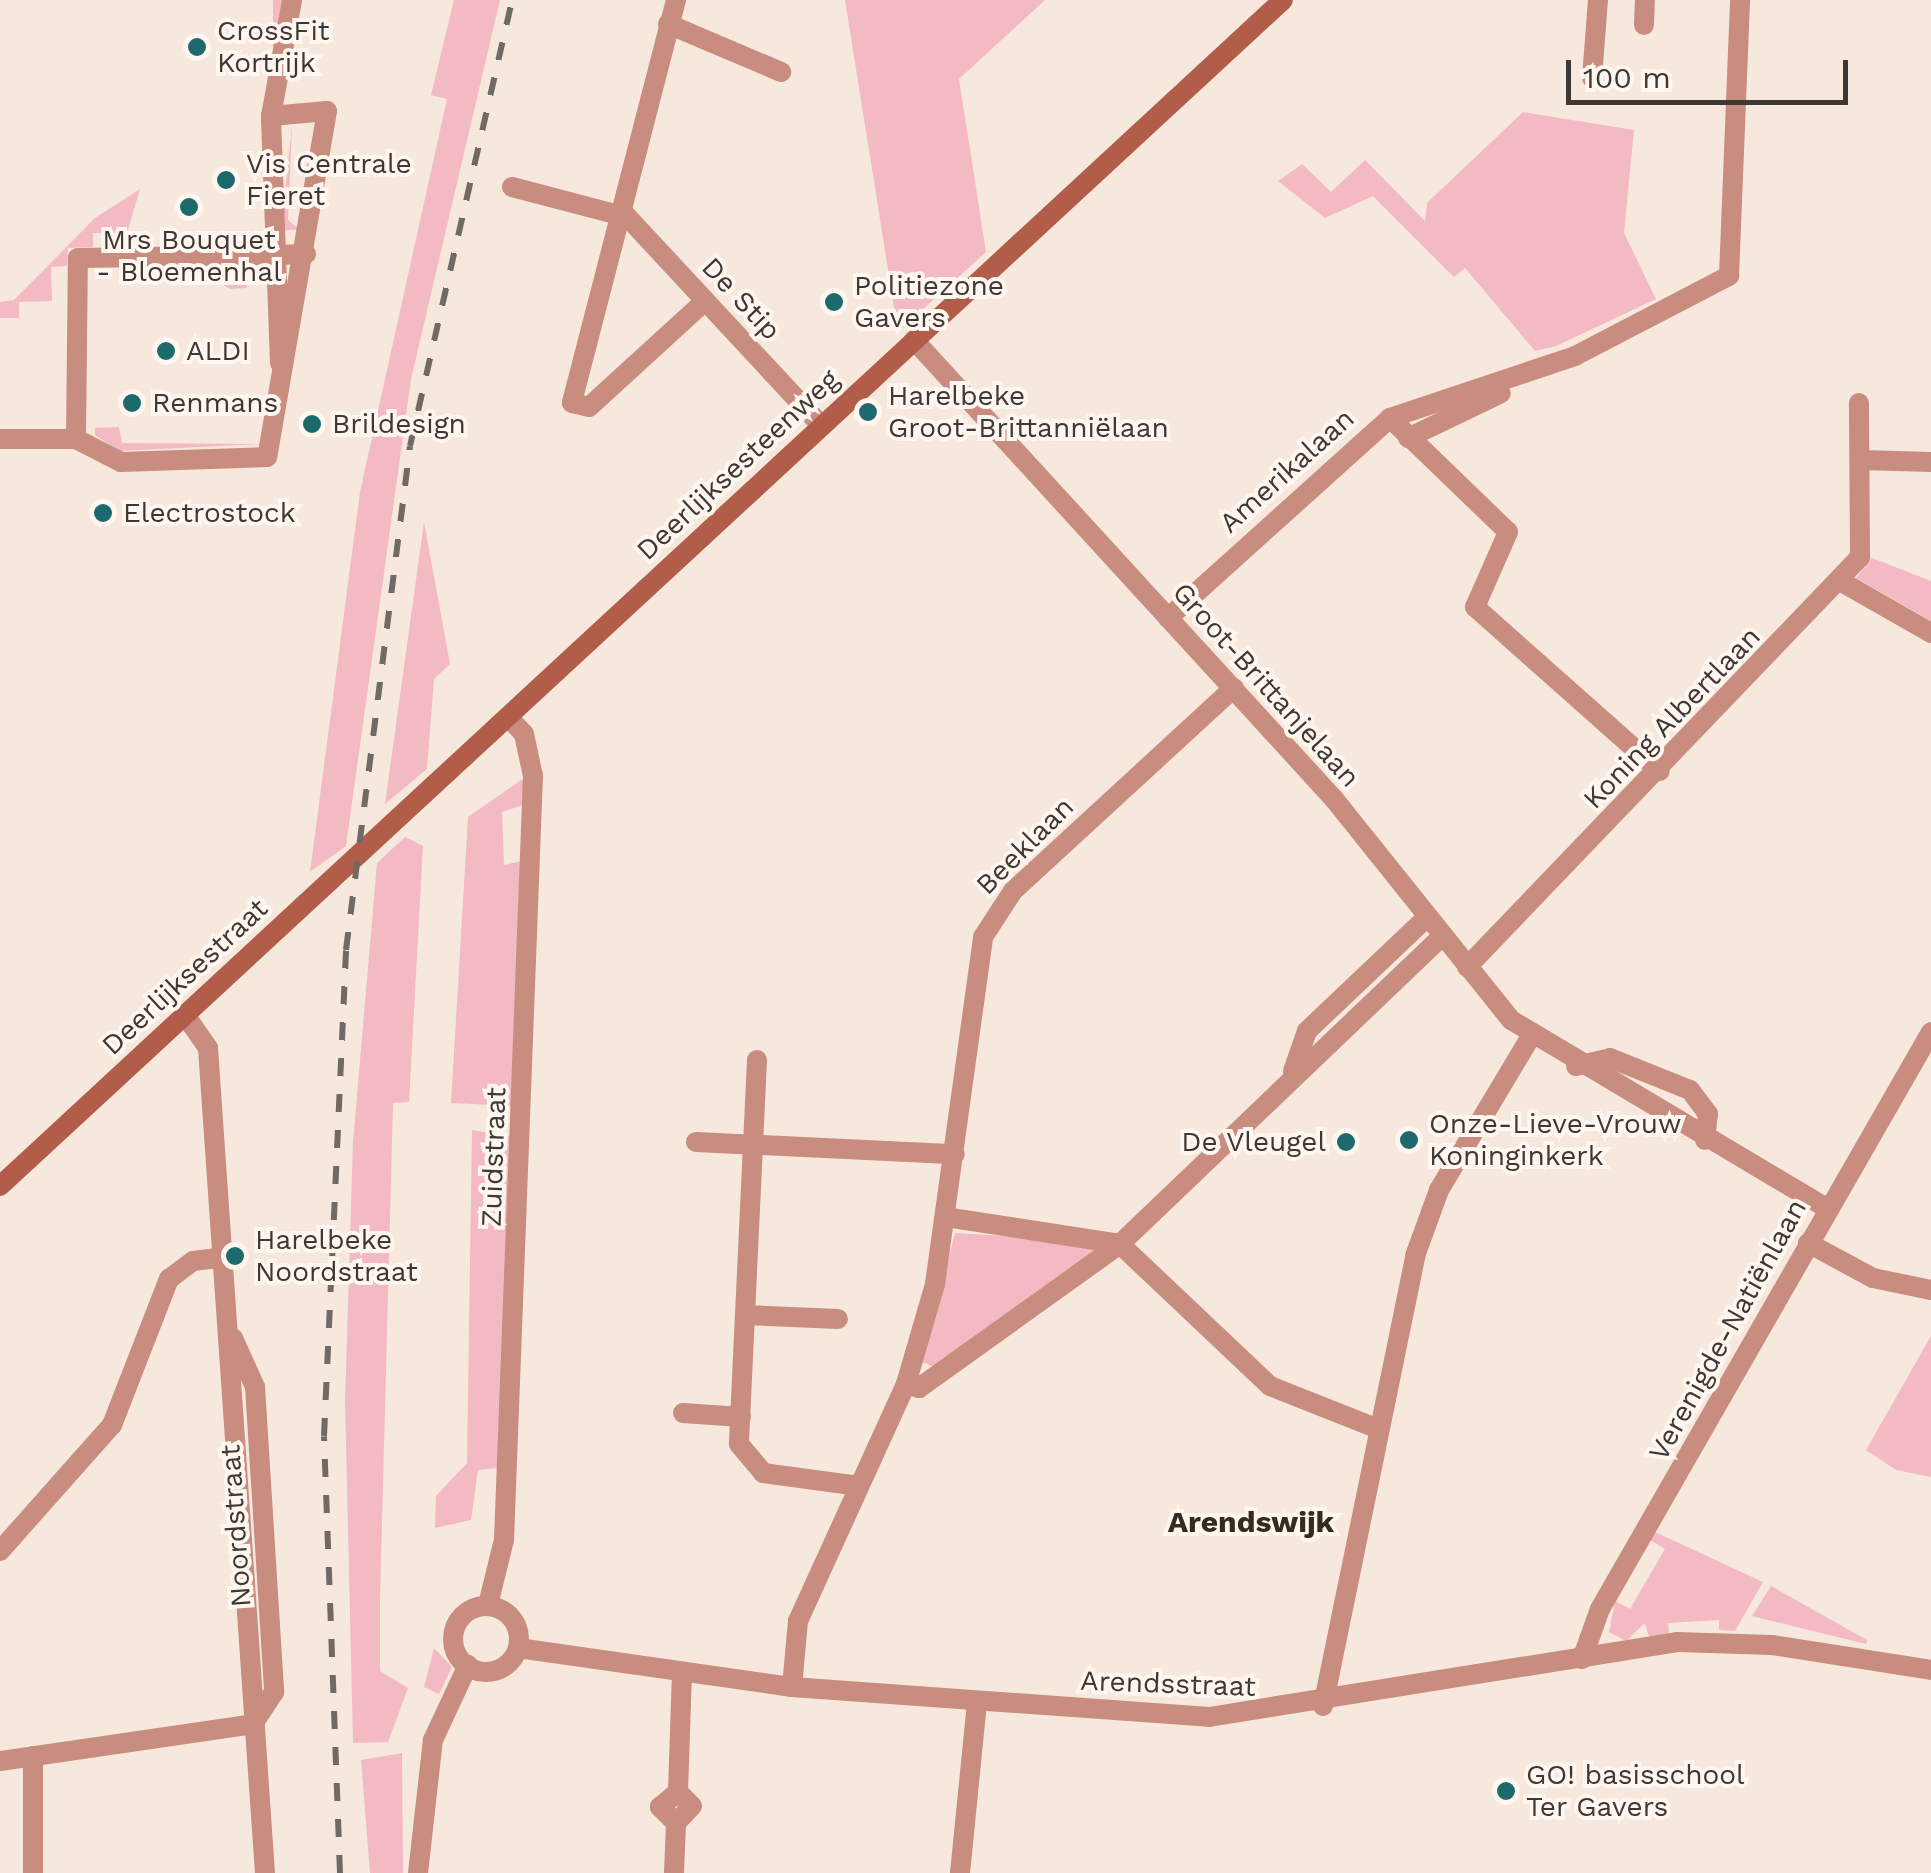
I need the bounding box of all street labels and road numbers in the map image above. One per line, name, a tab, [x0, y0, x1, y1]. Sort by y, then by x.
street label: De Stip	[694, 251, 788, 347]
street label: Deerlijksesteenweg	[630, 363, 846, 567]
street label: Amerikalaan	[1213, 402, 1361, 540]
street label: Groot-Brittanjelaan	[1165, 576, 1367, 794]
street label: Koning Albertlaan	[1576, 620, 1768, 816]
street label: Beeklaan	[969, 790, 1081, 902]
street label: Deerlijksestraat	[95, 892, 275, 1062]
street label: Zuidstraat	[475, 1087, 513, 1227]
street label: Verenigde-Natiënlaan	[1642, 1193, 1814, 1467]
street label: Noordstraat	[214, 1444, 258, 1608]
street label: Arendsstraat	[1080, 1664, 1256, 1704]

